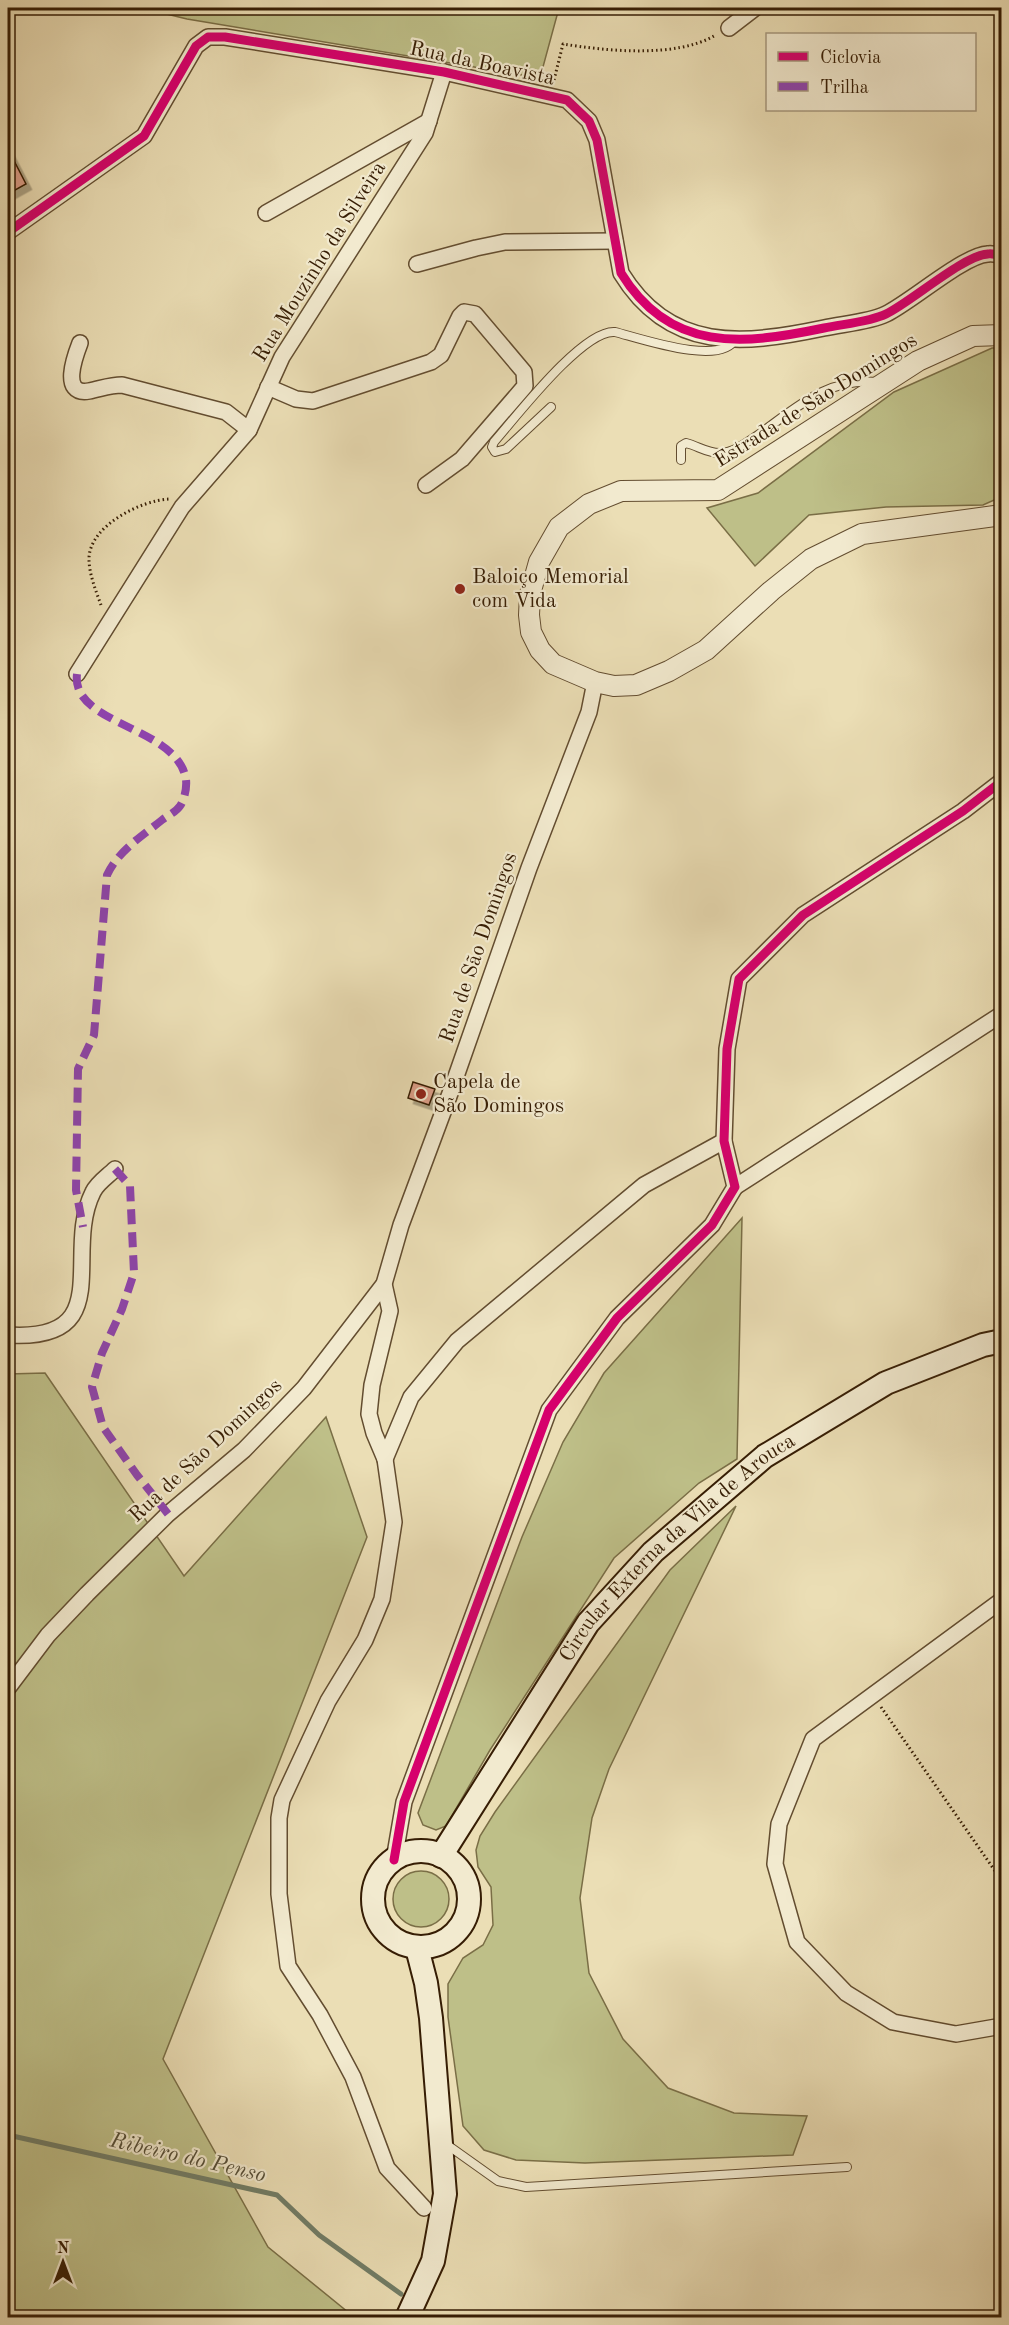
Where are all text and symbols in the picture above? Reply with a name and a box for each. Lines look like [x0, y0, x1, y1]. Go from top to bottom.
legend [766, 33, 976, 111]
street label: Rua da Boavista [407, 38, 557, 90]
text: Ciclovia [820, 49, 881, 67]
text: Trilha [820, 79, 869, 97]
street label: Rua Mouzinho da Silveira [250, 158, 390, 366]
street label: Estrada de São Domingos [711, 330, 921, 472]
place label: Baloiço Memorial com Vida [472, 567, 629, 612]
marker: Baloiço Memorial com Vida [453, 582, 467, 596]
street label: Rua de São Domingos [437, 850, 521, 1046]
place label: Capela de São Domingos [433, 1072, 564, 1117]
marker: Capela de São Domingos [414, 1087, 428, 1101]
street label: Rua de São Domingos [126, 1375, 286, 1527]
street label: Circular Externa da Vila de Arouca [556, 1430, 799, 1666]
water label: Ribeiro do Penso [107, 2129, 268, 2187]
north arrow [33, 2232, 93, 2292]
text: N [57, 2241, 70, 2257]

